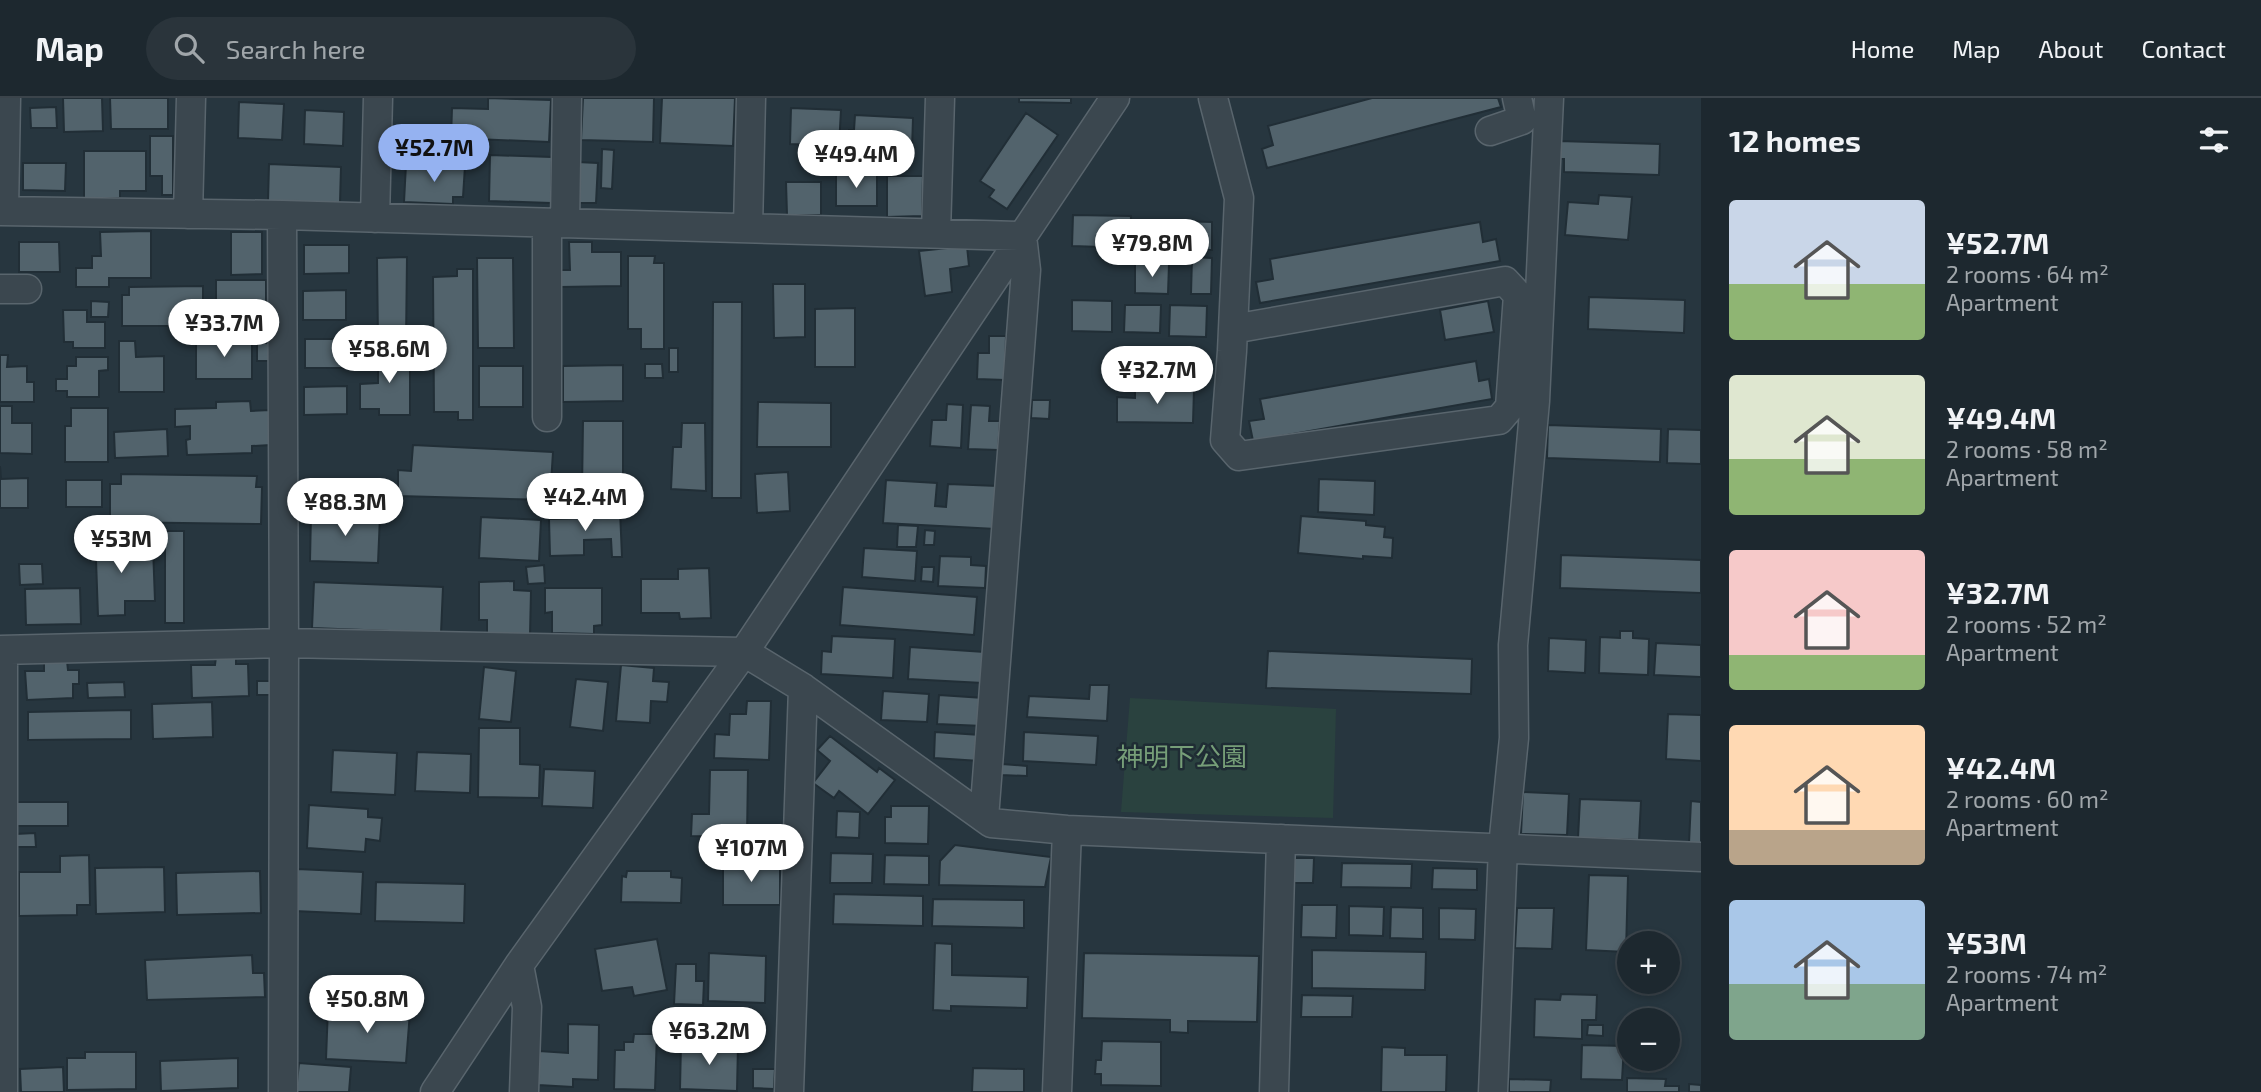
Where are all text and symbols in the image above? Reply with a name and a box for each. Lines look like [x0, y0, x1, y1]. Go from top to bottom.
search box [146, 17, 636, 80]
text: Map [35, 28, 104, 68]
icon: search [170, 29, 208, 67]
text: Search here [226, 33, 365, 64]
text: Home [1851, 34, 1914, 63]
text: Map [1952, 34, 2000, 63]
text: About [2038, 34, 2104, 63]
text: Contact [2142, 34, 2226, 63]
icon: filters [2195, 121, 2233, 159]
text: 12 homes [1729, 122, 1861, 158]
pin: ¥52.7M [377, 125, 491, 184]
pin: ¥49.4M [799, 130, 913, 190]
text: ¥52.7M [394, 133, 474, 161]
text: ¥49.4M [814, 139, 898, 167]
pin: ¥79.8M [1095, 220, 1209, 279]
text: ¥52.7M [1946, 224, 2050, 260]
text: ¥79.8M [1111, 228, 1193, 256]
icon: home [1785, 228, 1869, 312]
text: 2 rooms · 64 m² [1946, 260, 2109, 288]
text: Apartment [1946, 288, 2059, 316]
pin: ¥33.7M [167, 300, 281, 359]
text: ¥33.7M [184, 308, 264, 336]
pin: ¥58.6M [332, 326, 446, 385]
text: ¥58.6M [348, 334, 430, 362]
pin: ¥32.7M [1100, 346, 1214, 406]
text: ¥32.7M [1117, 355, 1197, 383]
text: ¥49.4M [1946, 399, 2056, 435]
icon: home [1785, 403, 1869, 487]
text: 2 rooms · 58 m² [1946, 435, 2108, 463]
text: Apartment [1946, 463, 2059, 491]
pin: ¥42.4M [528, 474, 642, 533]
pin: ¥88.3M [288, 478, 402, 538]
text: ¥42.4M [543, 482, 627, 510]
text: ¥88.3M [303, 487, 387, 515]
pin: ¥53M [80, 516, 162, 575]
text: ¥53M [90, 524, 152, 552]
text: ¥32.7M [1946, 574, 2050, 610]
icon: home [1785, 578, 1869, 662]
text: 2 rooms · 52 m² [1946, 610, 2107, 638]
text: Apartment [1946, 638, 2059, 666]
park label: 神明下公園 [1117, 740, 1247, 771]
text: ¥42.4M [1946, 749, 2056, 785]
icon: home [1785, 753, 1869, 837]
text: 2 rooms · 60 m² [1946, 785, 2108, 813]
text: Apartment [1946, 813, 2059, 841]
pin: ¥107M [702, 824, 800, 884]
text: ¥107M [715, 833, 787, 861]
text: ¥53M [1946, 924, 2027, 960]
icon: home [1785, 928, 1869, 1012]
map controls [1617, 931, 1680, 1071]
button: + [1617, 931, 1680, 994]
text: 2 rooms · 74 m² [1946, 960, 2107, 988]
pin: ¥50.8M [310, 976, 424, 1035]
text: ¥50.8M [325, 984, 409, 1012]
text: Apartment [1946, 988, 2059, 1016]
pin: ¥63.2M [652, 1007, 766, 1067]
button: − [1617, 1008, 1680, 1071]
text: ¥63.2M [668, 1016, 750, 1044]

